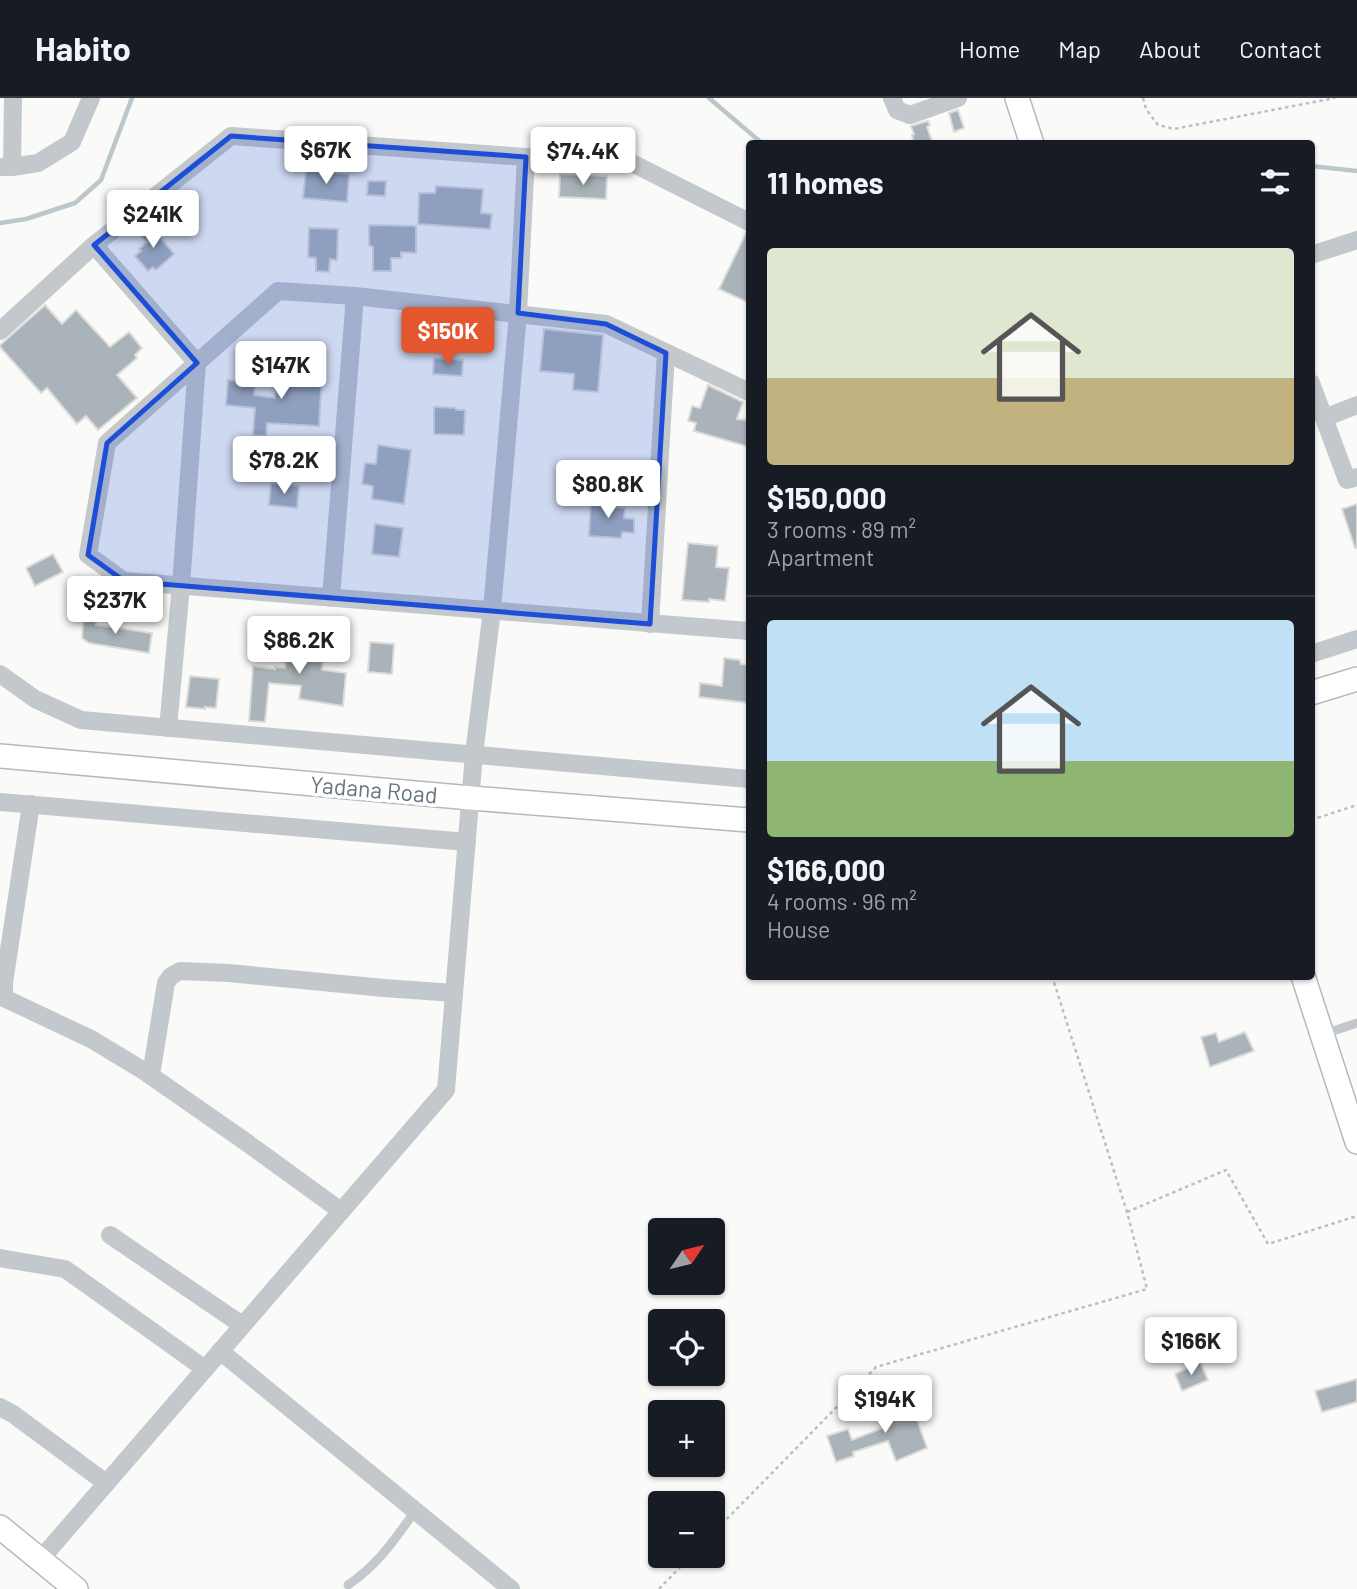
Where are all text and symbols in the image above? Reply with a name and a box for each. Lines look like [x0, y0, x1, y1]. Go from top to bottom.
text: Habito [35, 28, 131, 68]
text: Home [959, 34, 1020, 63]
text: Map [1058, 34, 1101, 63]
text: About [1139, 34, 1201, 63]
text: Contact [1239, 34, 1322, 63]
pin: $67K [285, 126, 367, 186]
pin: $74.4K [526, 127, 640, 187]
text: $67K [300, 135, 352, 163]
text: $74.4K [546, 136, 620, 164]
icon: filters [1256, 163, 1294, 201]
text: 11 homes [767, 164, 884, 200]
pin: $241K [104, 190, 202, 250]
text: $241K [123, 199, 183, 227]
icon: home [968, 294, 1094, 420]
pin: $150K [399, 308, 497, 367]
text: $150K [417, 316, 479, 344]
pin: $147K [232, 342, 330, 401]
text: $147K [251, 350, 311, 378]
pin: $78.2K [227, 436, 341, 496]
text: $78.2K [249, 445, 319, 473]
pin: $80.8K [551, 460, 665, 520]
text: $80.8K [572, 469, 644, 497]
text: $150,000 [767, 479, 887, 515]
text: 3 rooms · 89 m² [767, 515, 916, 543]
text: Apartment [767, 543, 874, 571]
pin: $237K [66, 576, 164, 636]
text: $237K [83, 585, 147, 613]
pin: $86.2K [242, 616, 356, 676]
text: $86.2K [263, 625, 335, 653]
icon: home [968, 666, 1094, 792]
street label: Yadana Road [309, 769, 439, 809]
text: $166,000 [767, 851, 885, 887]
text: 4 rooms · 96 m² [767, 887, 917, 915]
text: House [767, 915, 830, 943]
north arrow [648, 1218, 724, 1295]
map controls [648, 1218, 725, 1568]
button: locate [648, 1309, 725, 1386]
pin: $166K [1142, 1318, 1240, 1377]
text: $166K [1161, 1326, 1221, 1354]
pin: $194K [836, 1376, 934, 1435]
text: $194K [854, 1384, 916, 1412]
button: + [648, 1400, 725, 1477]
button: − [648, 1491, 725, 1568]

